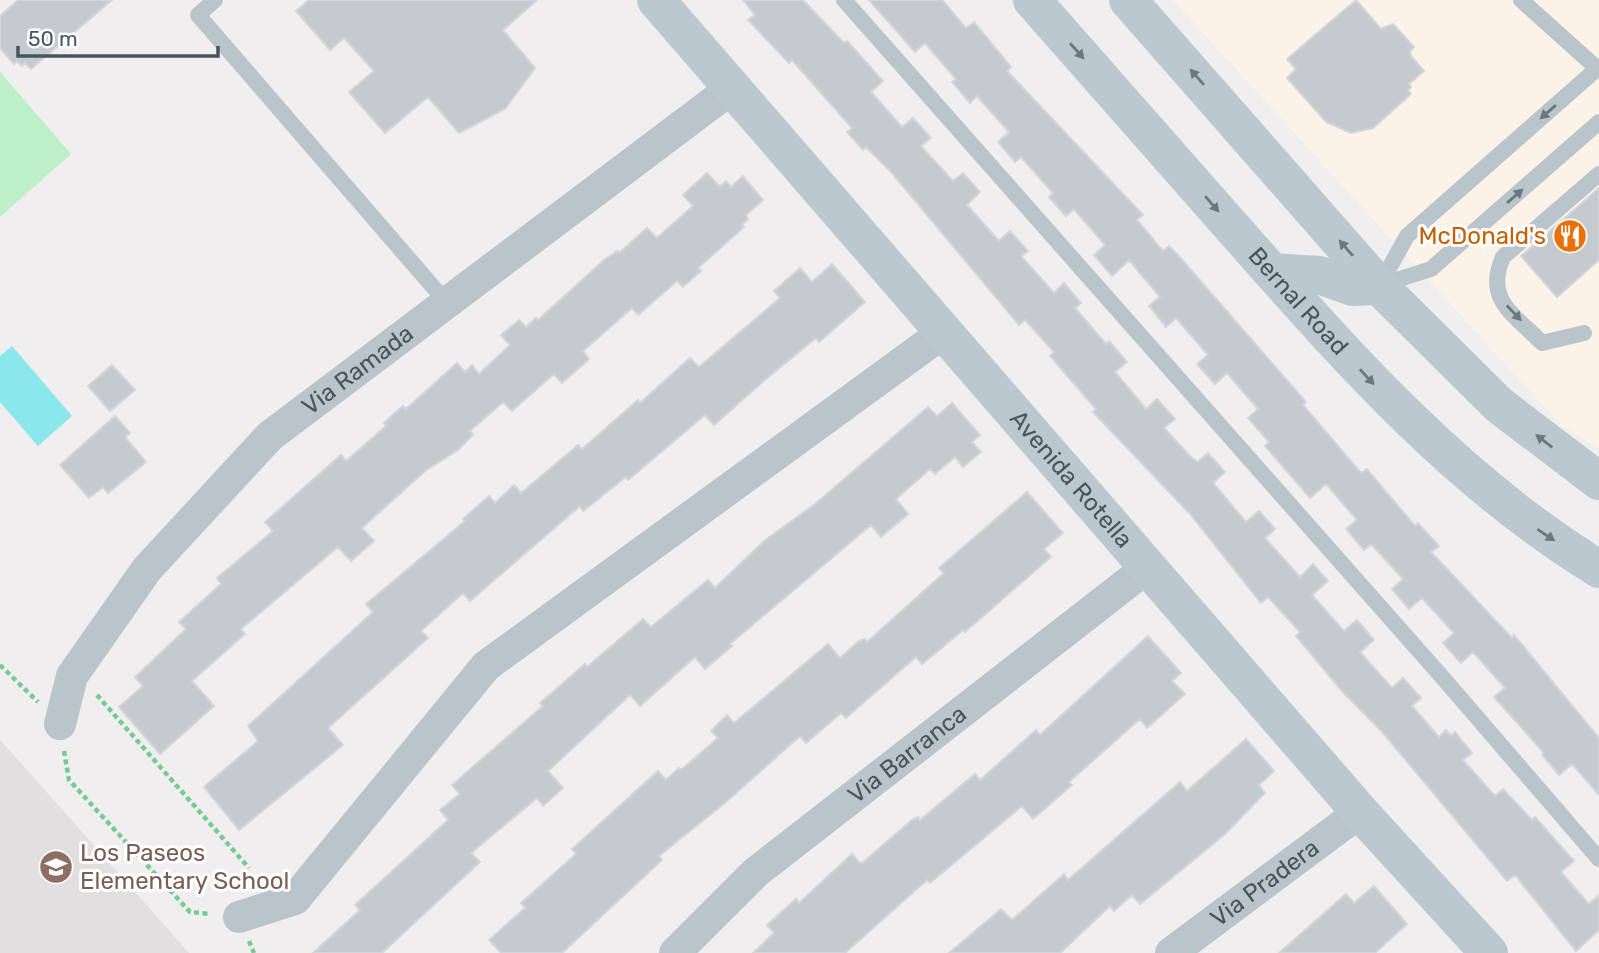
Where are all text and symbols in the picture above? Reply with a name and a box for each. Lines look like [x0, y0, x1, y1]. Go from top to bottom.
scale bar [18, 14, 217, 58]
text: 50 m [28, 26, 78, 51]
one-way arrow [1069, 42, 1085, 60]
one-way arrow [1189, 68, 1205, 86]
one-way arrow [1539, 104, 1557, 120]
one-way arrow [1506, 188, 1524, 204]
one-way arrow [1204, 195, 1219, 212]
restaurant icon: McDonald's [1551, 217, 1589, 255]
place label: McDonald's [1419, 222, 1546, 250]
one-way arrow [1339, 240, 1354, 257]
street label: Bernal Road [1243, 242, 1354, 361]
one-way arrow [1505, 304, 1521, 321]
street label: Via Ramada [297, 319, 419, 421]
one-way arrow [1358, 368, 1374, 385]
street label: Avenida Rotella [1004, 405, 1138, 553]
one-way arrow [1535, 434, 1553, 449]
one-way arrow [1537, 528, 1555, 542]
street label: Via Barranca [842, 700, 972, 809]
street label: Via Pradera [1205, 834, 1325, 933]
place label: Los Paseos Elementary School [80, 839, 289, 895]
school or university icon: Los Paseos Elementary School [37, 848, 75, 886]

